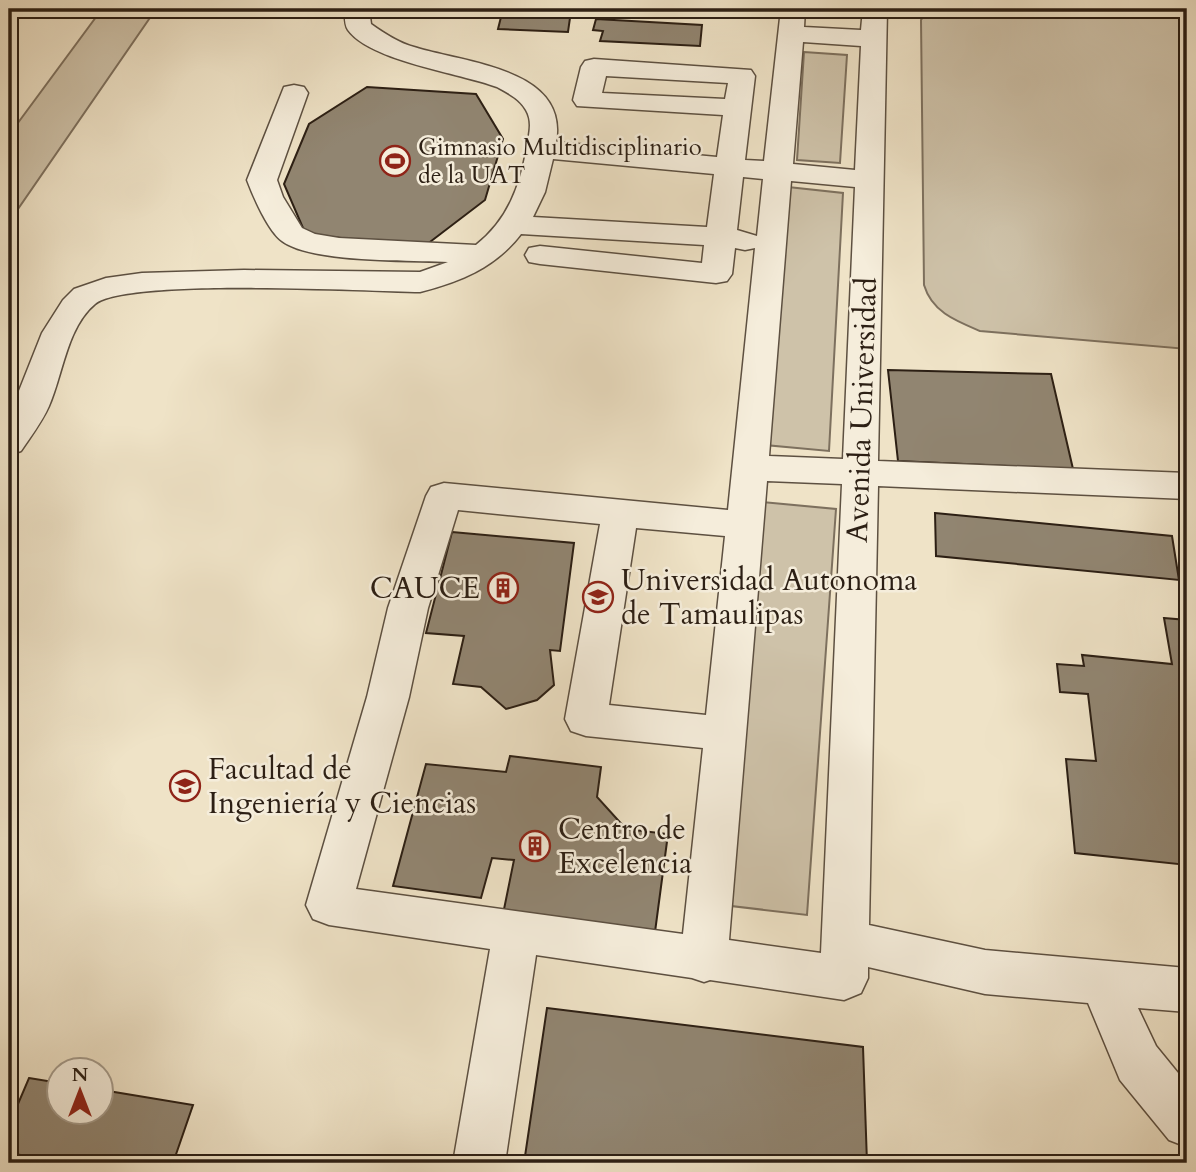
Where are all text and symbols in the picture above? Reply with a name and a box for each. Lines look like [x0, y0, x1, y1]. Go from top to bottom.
place label: Gimnasio Multidisciplinario de la UAT [418, 131, 702, 192]
sports icon: Gimnasio Multidisciplinario de la UAT [378, 144, 412, 178]
street label: Avenida Universidad [837, 276, 887, 543]
place label: Universidad Autonoma de Tamaulipas [621, 560, 917, 635]
place label: CAUCE [370, 568, 480, 609]
building icon: CAUCE [486, 571, 520, 605]
school or university icon: Universidad Autonoma de Tamaulipas [581, 580, 615, 614]
place label: Facultad de Ingeniería y Ciencias [208, 749, 476, 824]
school or university icon: Facultad de Ingeniería y Ciencias [168, 769, 202, 803]
place label: Centro de Excelencia [558, 809, 692, 884]
building icon: Centro de Excelencia [518, 829, 552, 863]
north arrow [46, 1056, 116, 1126]
text: N [72, 1062, 89, 1088]

